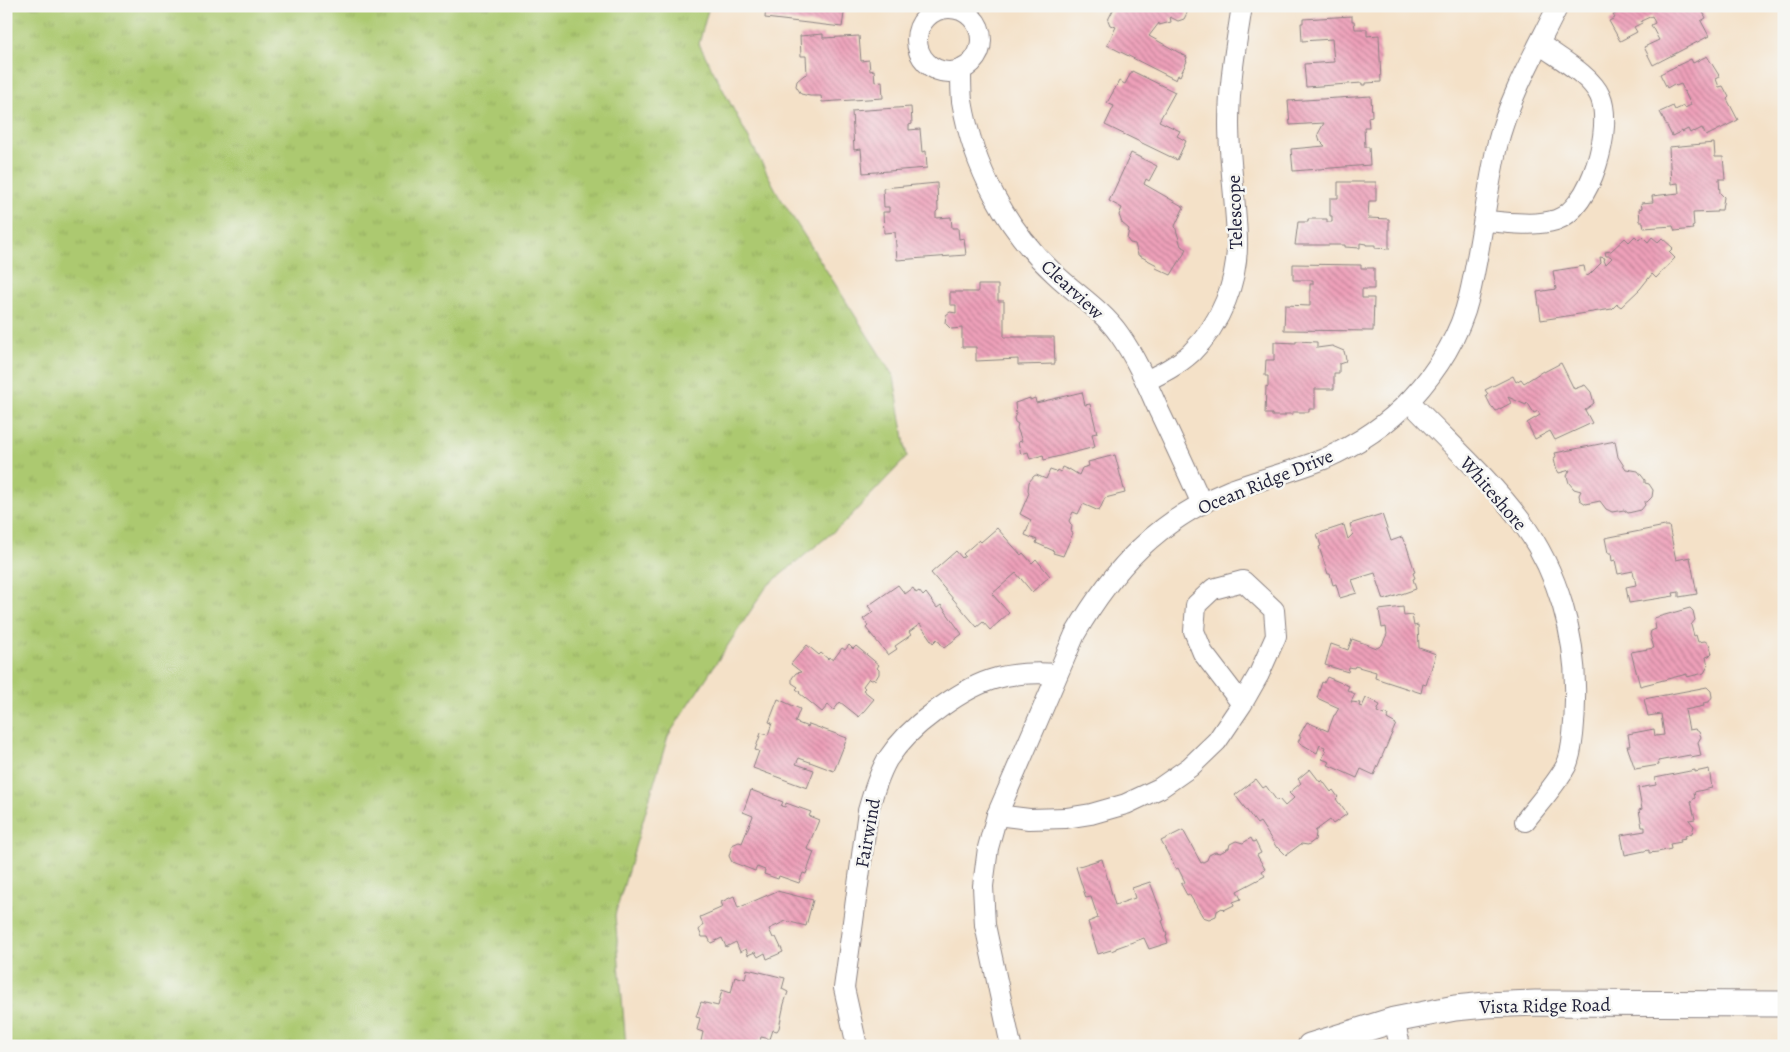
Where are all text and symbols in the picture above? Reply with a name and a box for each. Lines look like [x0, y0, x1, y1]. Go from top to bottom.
street label: Telescope [1221, 174, 1249, 250]
street label: Clearview [1035, 254, 1110, 326]
street label: Ocean Ridge Drive [1194, 443, 1337, 521]
street label: Whiteshore [1453, 450, 1533, 536]
street label: Fairwind [849, 796, 887, 870]
street label: Vista Ridge Road [1478, 992, 1612, 1020]

